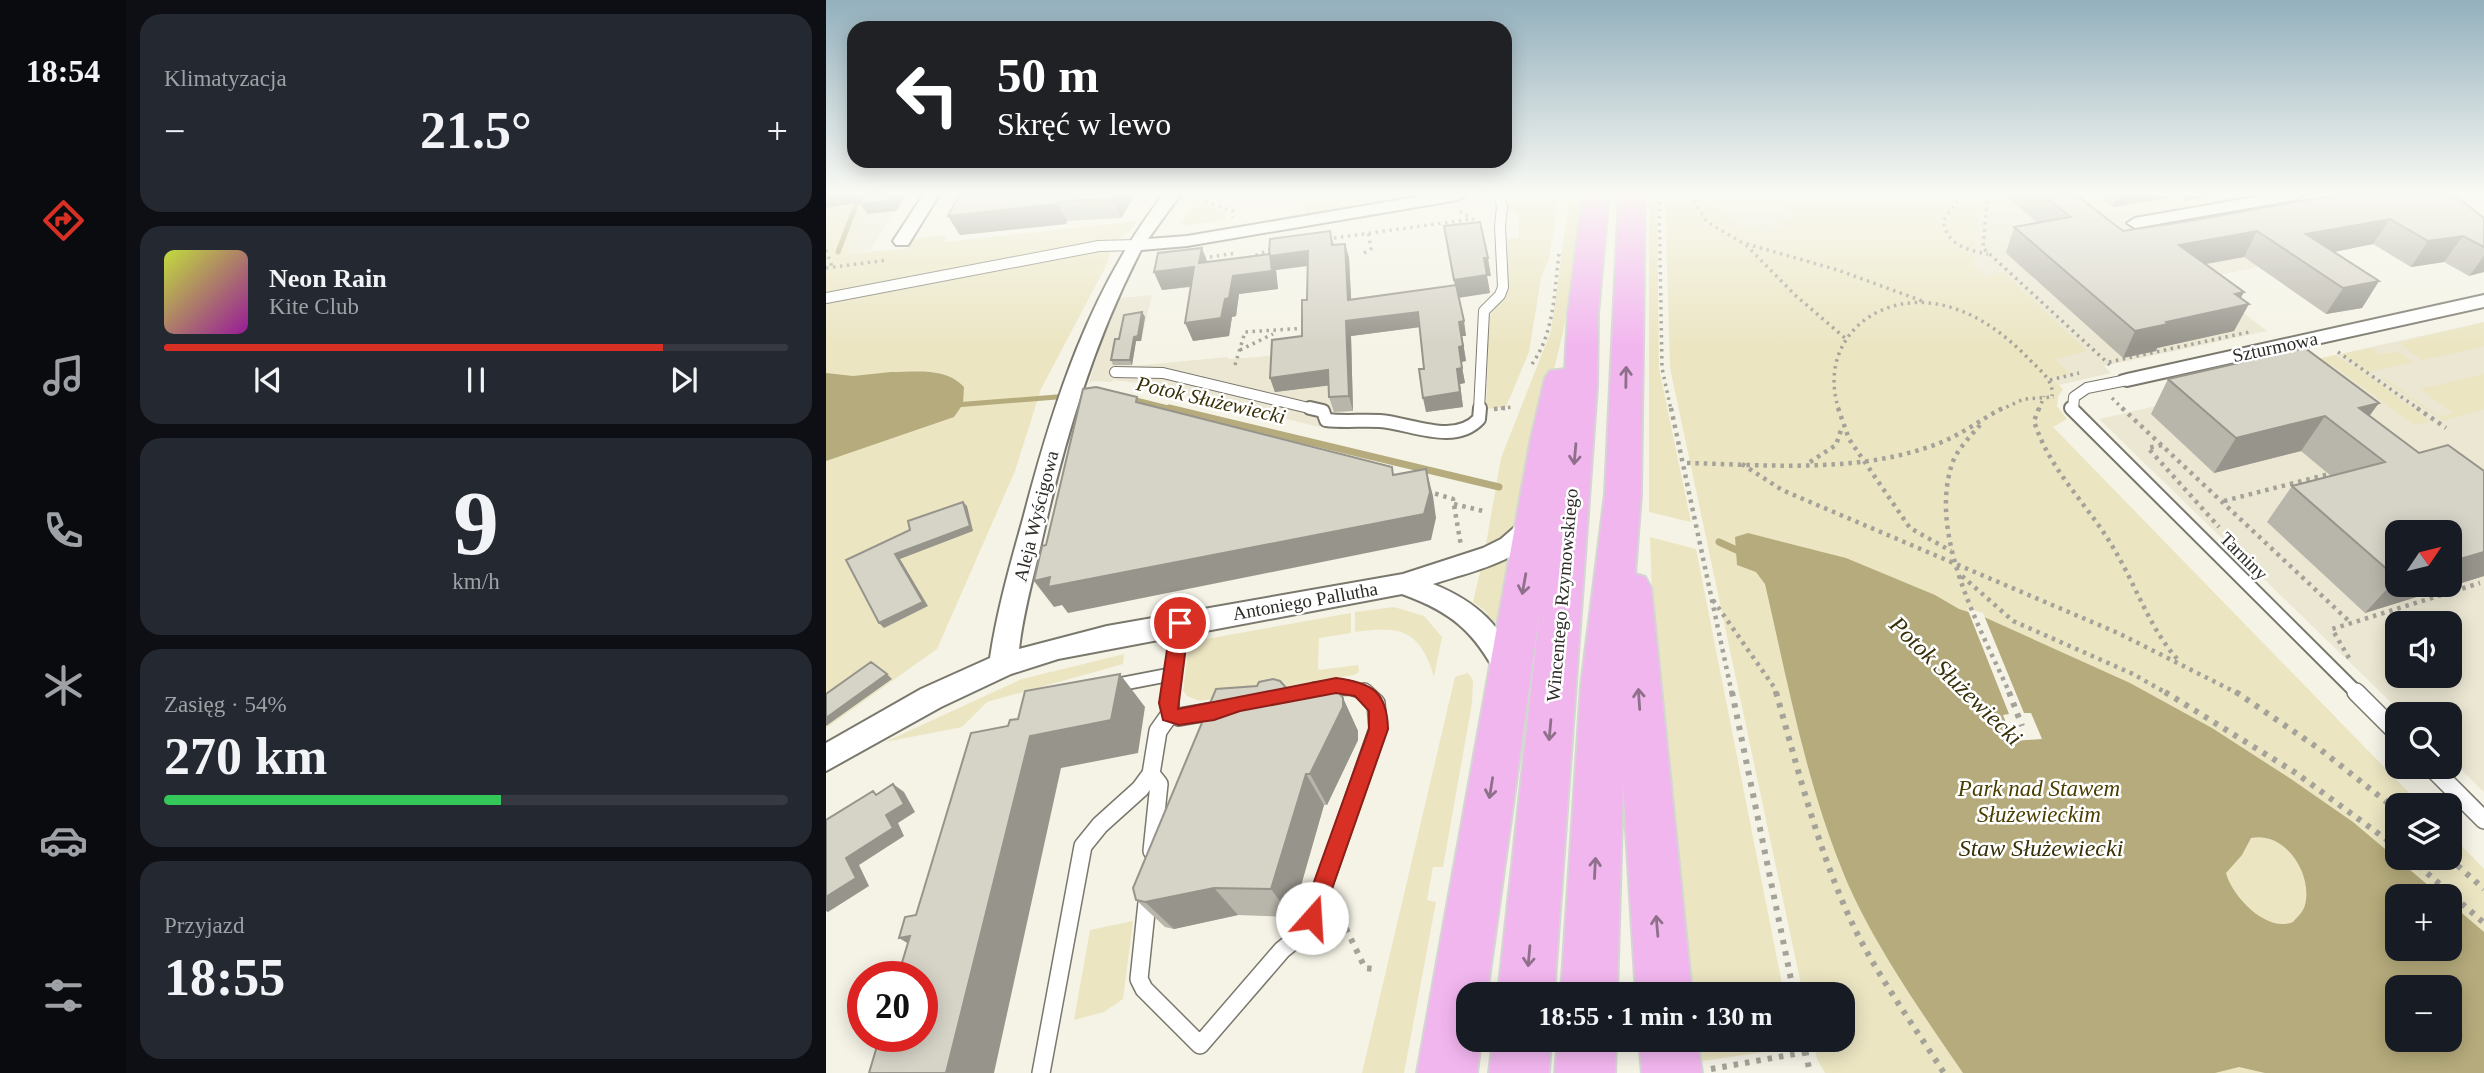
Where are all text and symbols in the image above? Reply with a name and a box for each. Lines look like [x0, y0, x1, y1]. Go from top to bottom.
text: 50 m [997, 48, 1099, 103]
icon: left [882, 49, 973, 140]
text: 18:54 [26, 53, 100, 89]
text: Klimatyzacja [164, 66, 287, 91]
text: 21.5° [420, 102, 532, 159]
text: Skręć w lewo [997, 106, 1171, 142]
text: − [164, 110, 185, 152]
text: + [767, 110, 788, 152]
icon: directions [39, 196, 88, 245]
text: Neon Rain [269, 264, 387, 293]
text: Kite Club [269, 294, 359, 319]
street label: Szturmowa [2230, 328, 2320, 366]
icon: music [39, 351, 88, 400]
icon: previous [249, 361, 287, 399]
icon: pause [457, 361, 495, 399]
icon: next [665, 361, 703, 399]
one-way arrow [1619, 366, 1632, 389]
water label: Potok Służewiecki [1133, 371, 1288, 429]
one-way arrow [1568, 442, 1581, 465]
street label: Aleja Wyścigowa [1010, 448, 1063, 584]
text: 9 [453, 473, 499, 574]
street label: Wincentego Rzymowskiego [1542, 487, 1582, 703]
icon: phone [39, 506, 88, 555]
north arrow [2385, 520, 2462, 597]
map controls [2385, 520, 2462, 1052]
street label: Tarniny [2216, 528, 2273, 585]
text: km/h [452, 569, 500, 594]
one-way arrow [1517, 572, 1530, 595]
street label: Antoniego Pallutha [1231, 578, 1380, 624]
pin [1150, 593, 1210, 653]
icon: arrive [1161, 604, 1199, 642]
water label: Potok Służewiecki [1884, 611, 2028, 751]
button: sound [2385, 611, 2462, 688]
icon: climate [39, 661, 88, 710]
one-way arrow [1633, 688, 1646, 711]
text: Zasięg · 54% [164, 692, 287, 717]
button: search [2385, 702, 2462, 779]
one-way arrow [1543, 718, 1556, 740]
text: 270 km [164, 728, 327, 785]
one-way arrow [1484, 776, 1497, 799]
park label: Park nad Stawem Służewieckim [1957, 776, 2120, 827]
button: layers [2385, 793, 2462, 870]
icon: car [39, 816, 88, 865]
water label: Staw Służewiecki [1959, 835, 2123, 861]
one-way arrow [1588, 857, 1601, 880]
position arrow [1275, 881, 1349, 955]
button: + [2385, 884, 2462, 961]
text: Przyjazd [164, 913, 244, 938]
one-way arrow [1651, 915, 1664, 938]
one-way arrow [1523, 944, 1536, 967]
text: 18:55 [164, 949, 285, 1006]
speed limit sign: 20 [847, 961, 938, 1052]
icon: filters [39, 971, 88, 1020]
button: − [2385, 975, 2462, 1052]
text: 18:55 · 1 min · 130 m [1539, 1002, 1773, 1031]

